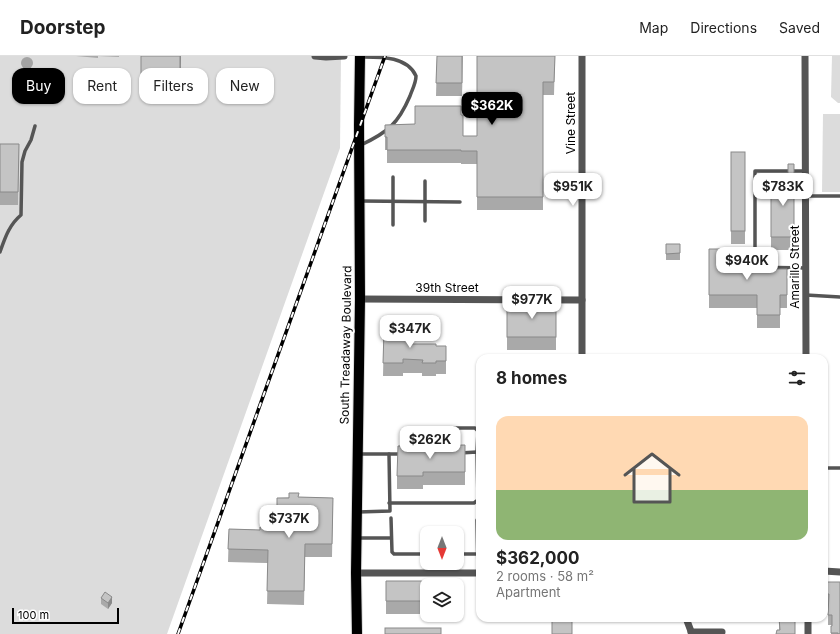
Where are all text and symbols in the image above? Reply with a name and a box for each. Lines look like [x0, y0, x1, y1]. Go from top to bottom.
text: Doorstep [20, 16, 105, 39]
text: Map [639, 19, 668, 36]
text: Directions [690, 19, 757, 36]
text: Saved [779, 19, 820, 36]
chip: Buy [12, 68, 65, 104]
chip: Rent [73, 68, 131, 104]
chip: Filters [139, 68, 208, 104]
chip: New [216, 68, 274, 104]
pin: $362K [464, 92, 520, 126]
street label: Vine Street [563, 92, 578, 154]
text: $362K [471, 97, 513, 113]
pin: $951K [545, 173, 601, 207]
pin: $783K [755, 173, 811, 207]
text: $951K [553, 178, 593, 194]
text: $783K [762, 178, 804, 194]
street label: Amarillo Street [787, 225, 802, 309]
pin: $940K [719, 247, 775, 281]
text: $940K [725, 252, 769, 268]
street label: South Treadaway Boulevard [337, 265, 354, 425]
street label: 39th Street [415, 280, 479, 295]
pin: $977K [504, 286, 560, 320]
text: $977K [511, 291, 553, 307]
pin: $347K [382, 315, 438, 349]
text: $347K [389, 320, 431, 336]
icon: filters [786, 367, 808, 389]
text: 8 homes [496, 368, 567, 388]
pin: $262K [402, 426, 458, 460]
text: $262K [409, 431, 451, 447]
icon: home [616, 442, 688, 514]
pin: $737K [261, 505, 317, 539]
text: $737K [268, 510, 310, 526]
north arrow [420, 526, 464, 570]
map controls [420, 526, 464, 622]
text: $362,000 [496, 548, 579, 568]
text: 2 rooms · 58 m² [496, 568, 594, 584]
button: layers [420, 578, 464, 622]
text: Apartment [496, 584, 561, 600]
scale bar [12, 606, 119, 625]
text: 100 m [18, 608, 49, 622]

